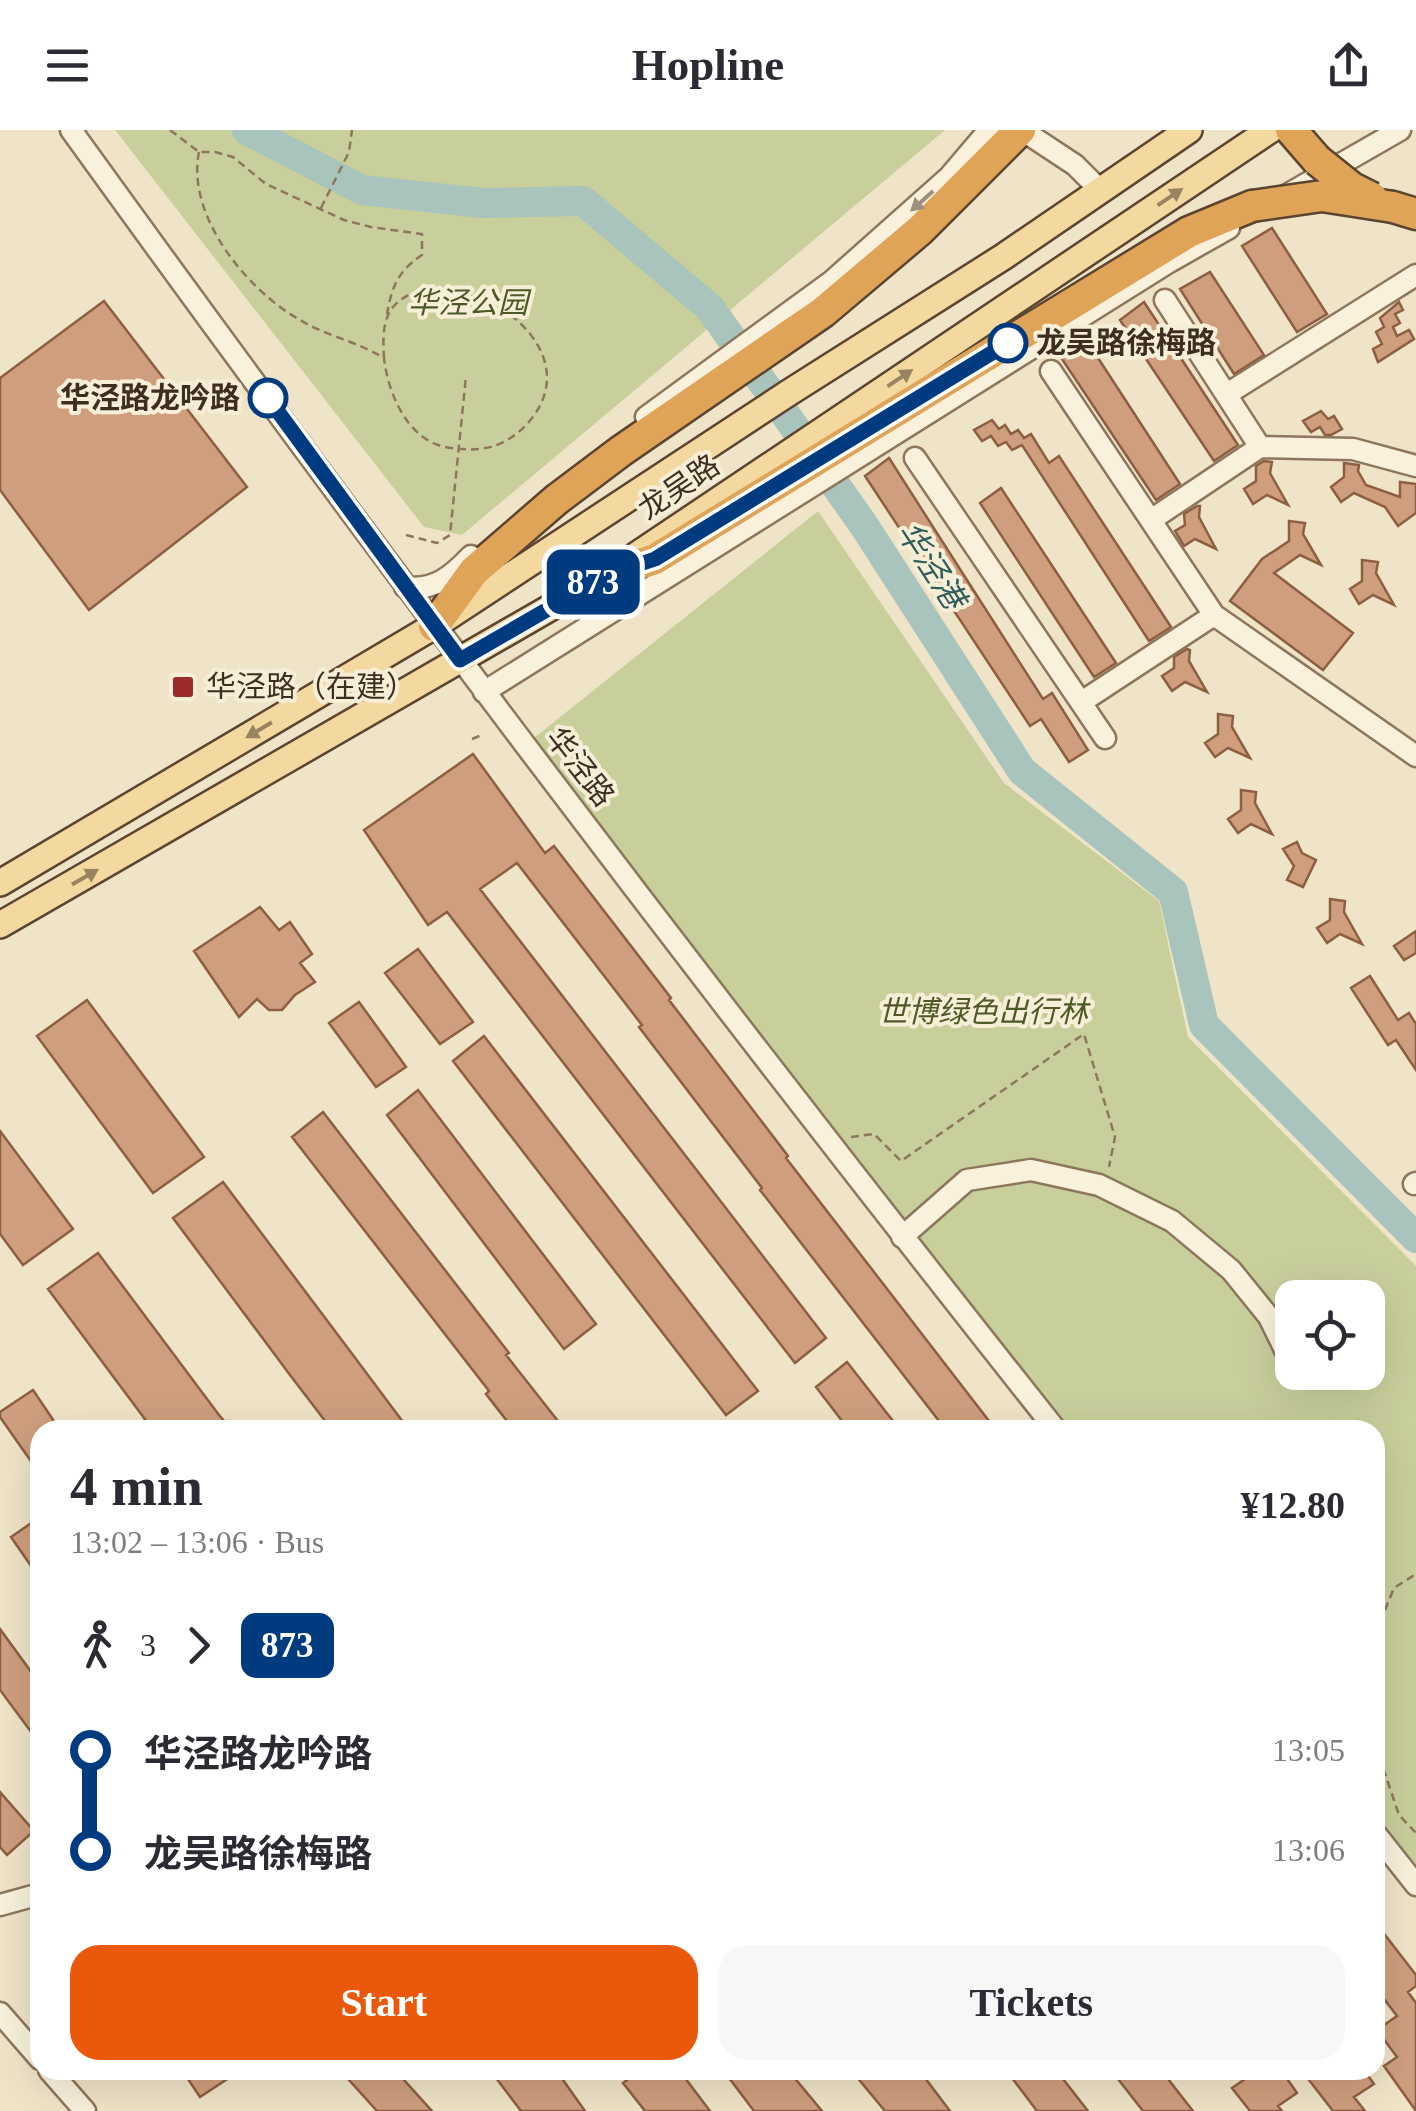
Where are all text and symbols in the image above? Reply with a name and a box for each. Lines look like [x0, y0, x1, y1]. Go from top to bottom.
icon: menu [40, 38, 95, 93]
icon: share [1321, 38, 1376, 93]
text: Hopline [632, 40, 784, 90]
one-way arrow [1156, 188, 1183, 207]
one-way arrow [910, 189, 935, 211]
park label: 华泾公园 [408, 286, 532, 319]
marker: 龙吴路徐梅路 [989, 324, 1027, 362]
place label: 龙吴路徐梅路 [1036, 326, 1216, 359]
one-way arrow [887, 370, 914, 388]
marker: 华泾路龙吟路 [249, 379, 287, 417]
place label: 华泾路龙吟路 [60, 381, 240, 414]
street label: 龙吴路 [632, 448, 725, 525]
water label: 华泾港 [890, 515, 974, 618]
line badge: 873 [536, 550, 650, 614]
text: 873 [567, 563, 619, 602]
place label: 华泾路（在建） [206, 670, 416, 703]
marker: 华泾路（在建） [170, 674, 196, 700]
one-way arrow [245, 720, 273, 738]
street label: 华泾路 [540, 721, 621, 812]
one-way arrow [71, 868, 99, 886]
park label: 世博绿色出行林 [878, 995, 1091, 1028]
map controls [1275, 1280, 1385, 1390]
button: locate [1275, 1280, 1385, 1390]
text: 4 min [70, 1456, 203, 1517]
text: ¥12.80 [1241, 1484, 1345, 1526]
text: 13:02 – 13:06 · Bus [70, 1524, 324, 1560]
icon: walk [70, 1618, 125, 1673]
icon: forward [171, 1618, 226, 1673]
text: 873 [261, 1626, 314, 1665]
text: 3 [140, 1627, 156, 1663]
text: 13:05 [1272, 1732, 1345, 1768]
text: 华泾路龙吟路 [144, 1733, 372, 1775]
text: 13:06 [1272, 1832, 1345, 1868]
text: 龙吴路徐梅路 [144, 1833, 372, 1875]
button: Start [70, 1945, 698, 2060]
button: Tickets [718, 1945, 1345, 2060]

